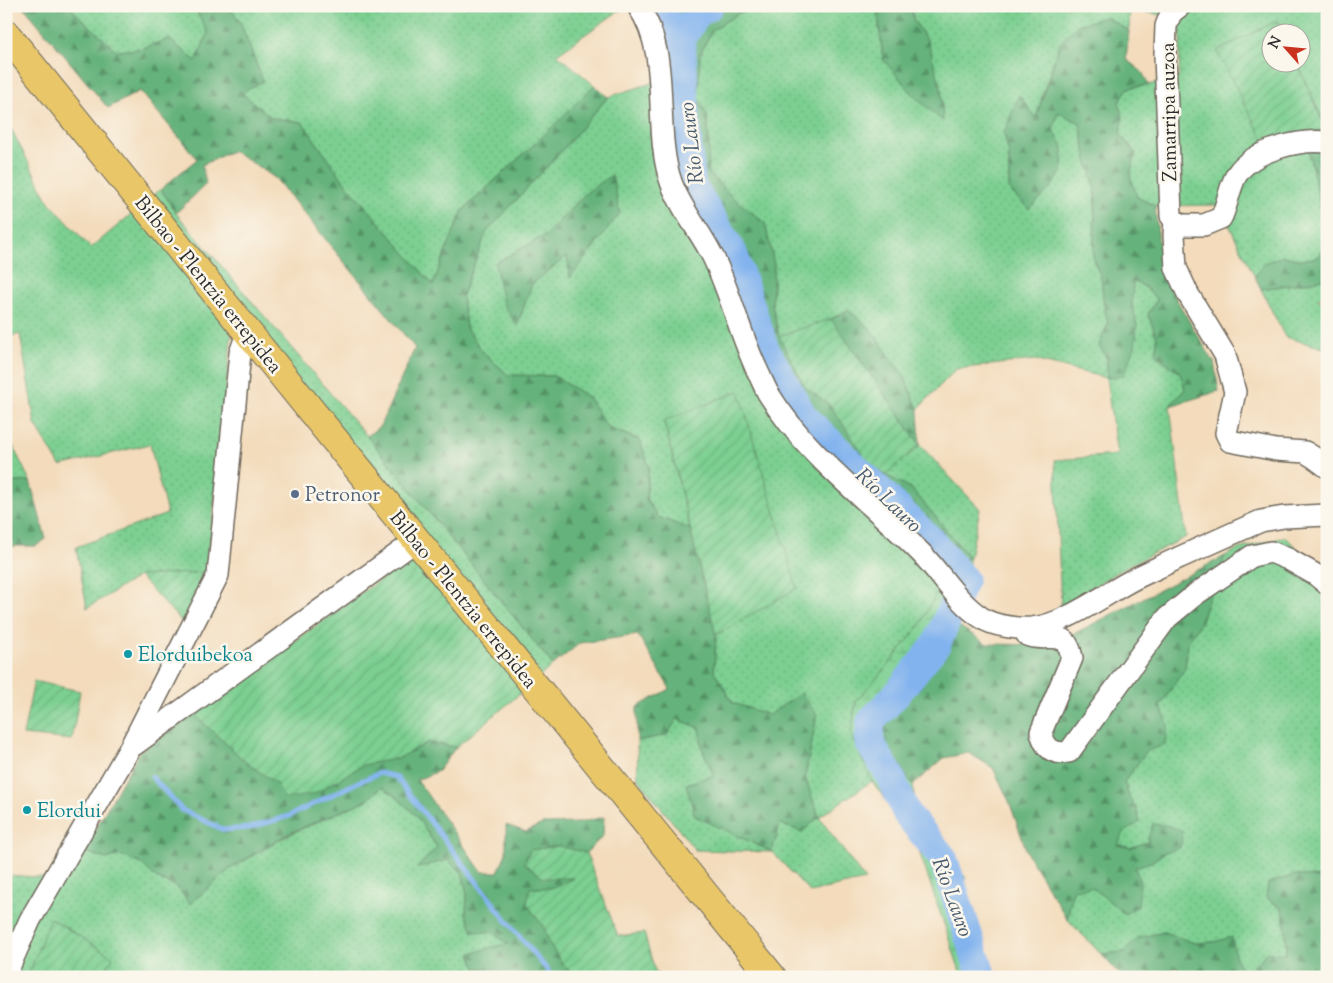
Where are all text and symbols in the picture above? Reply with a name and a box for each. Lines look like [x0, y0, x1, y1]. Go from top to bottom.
north arrow [1260, 22, 1310, 72]
text: N [1265, 33, 1288, 53]
street label: Zamarripa auzoa [1155, 42, 1186, 182]
water label: Río Lauro [673, 100, 713, 185]
street label: Bilbao - Plentzia errepidea [126, 191, 288, 381]
water label: Río Lauro [848, 462, 928, 541]
place label: Petronor [305, 482, 380, 511]
marker: Petronor [289, 488, 301, 500]
street label: Bilbao - Plentzia errepidea [381, 506, 543, 696]
place label: Elorduibekoa [138, 642, 253, 671]
marker: Elorduibekoa [122, 648, 134, 660]
place label: Elordui [37, 798, 102, 827]
marker: Elordui [21, 804, 33, 816]
water label: Río Lauro [923, 854, 979, 941]

